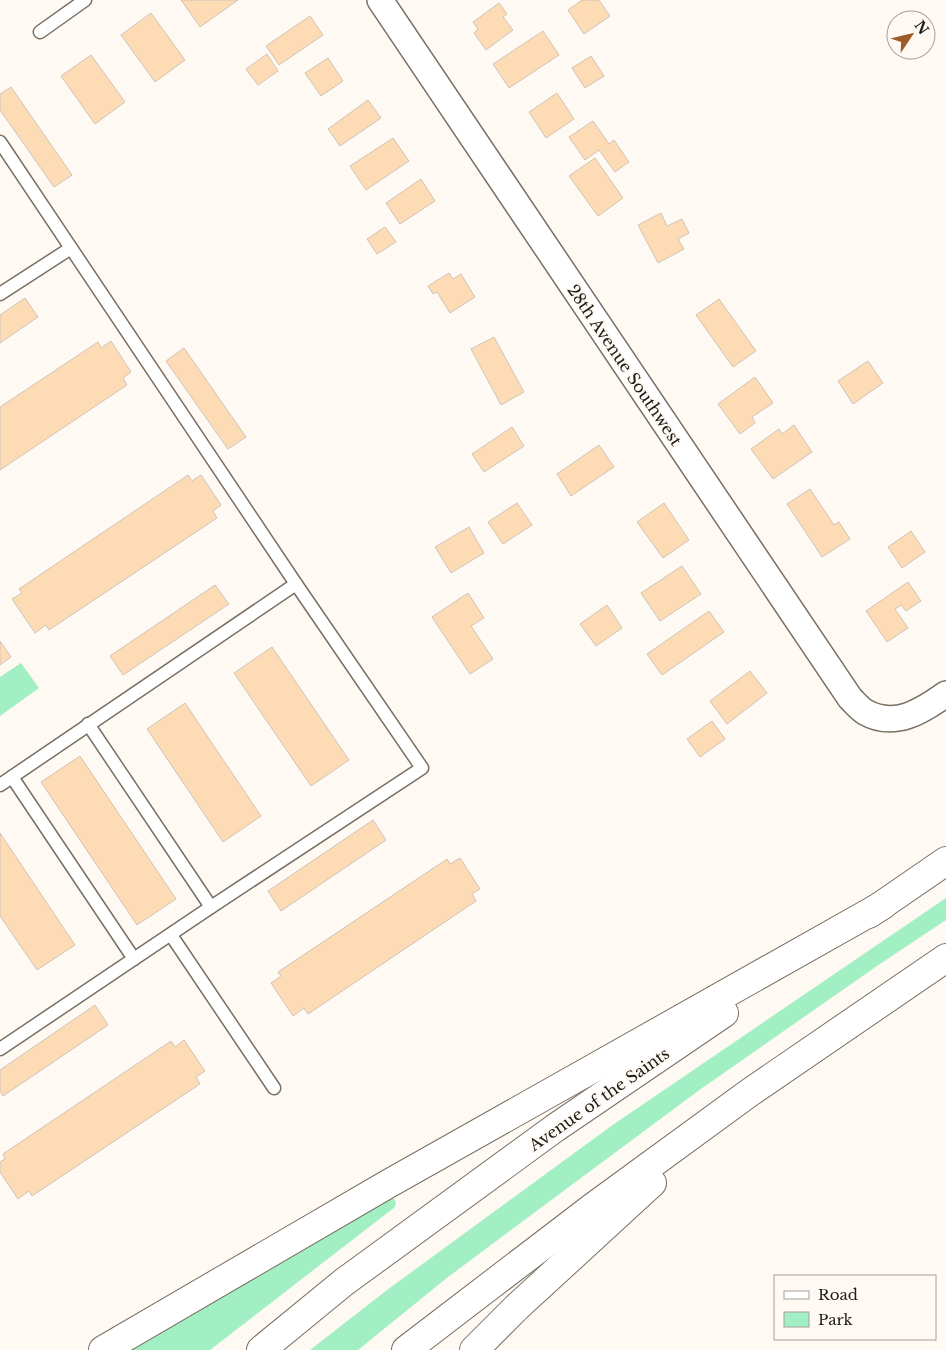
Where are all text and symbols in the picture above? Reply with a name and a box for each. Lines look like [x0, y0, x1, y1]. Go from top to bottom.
north arrow [886, 10, 936, 60]
text: N [910, 17, 933, 38]
street label: 28th Avenue Southwest [564, 281, 686, 449]
street label: Avenue of the Saints [524, 1043, 673, 1156]
legend [774, 1275, 936, 1340]
text: Road [818, 1285, 858, 1304]
text: Park [818, 1310, 854, 1329]

